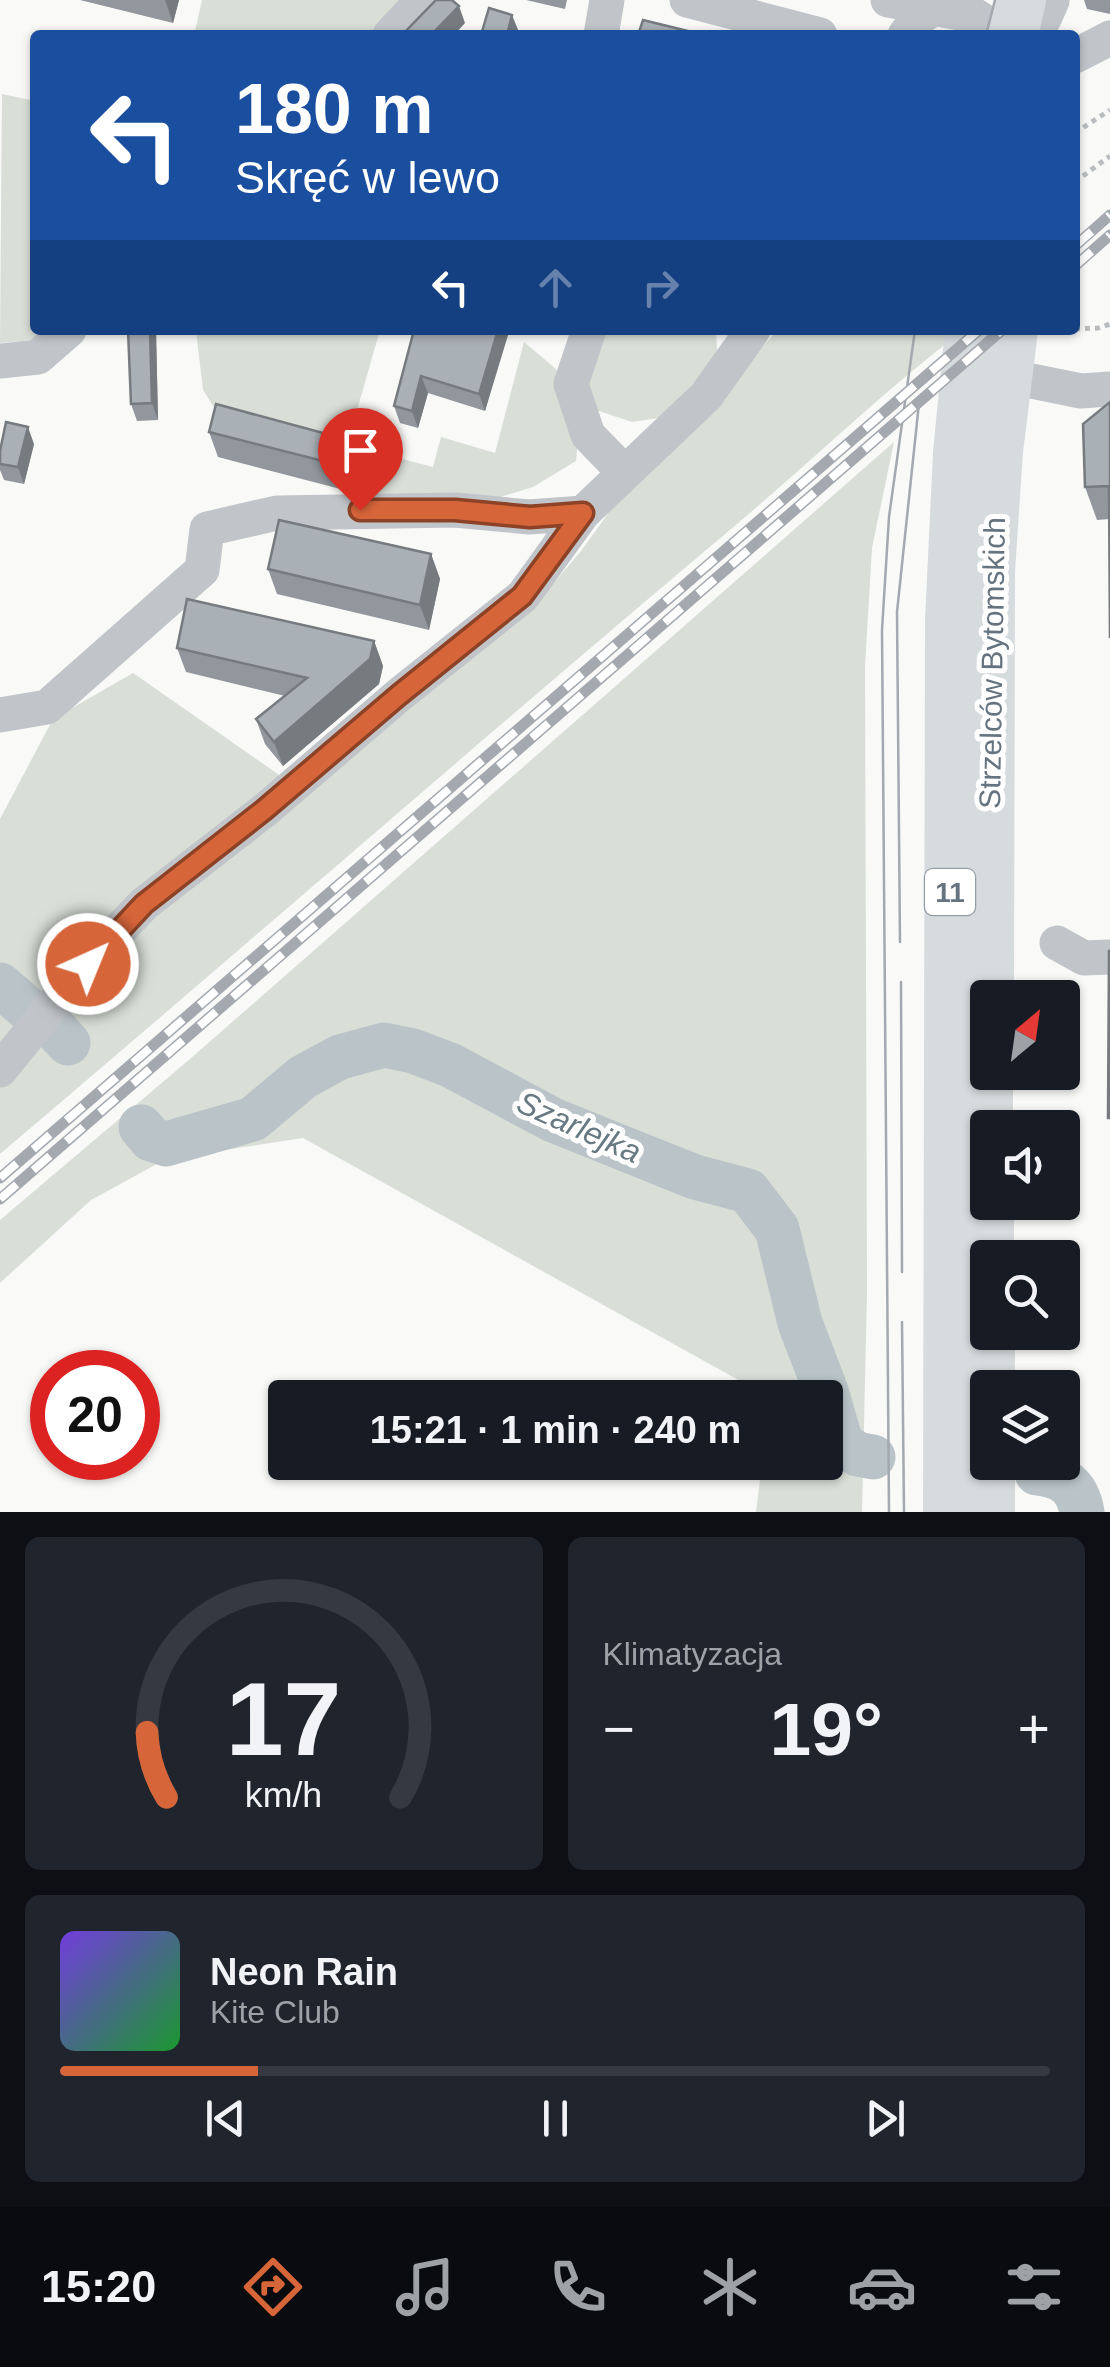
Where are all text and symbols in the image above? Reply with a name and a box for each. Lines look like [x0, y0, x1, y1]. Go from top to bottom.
icon: left [70, 70, 200, 200]
text: 180 m [235, 70, 433, 148]
text: Skręć w lewo [235, 152, 500, 203]
icon: left [423, 260, 478, 315]
icon: ahead [528, 260, 583, 315]
icon: right [633, 260, 688, 315]
pin [318, 408, 403, 511]
icon: arrive [333, 423, 388, 478]
street label: Strzelców Bytomskich [973, 517, 1011, 809]
road number: 11 [925, 869, 975, 915]
position arrow [36, 912, 140, 1016]
north arrow [970, 980, 1080, 1090]
map controls [970, 980, 1080, 1480]
water label: Szarlejka [512, 1084, 646, 1170]
button: sound [970, 1110, 1080, 1220]
button: search [970, 1240, 1080, 1350]
speed limit sign: 20 [30, 1350, 160, 1480]
button: layers [970, 1370, 1080, 1480]
text: 15:21 · 1 min · 240 m [370, 1409, 741, 1451]
text: Klimatyzacja [603, 1636, 782, 1672]
text: 17 [226, 1661, 342, 1777]
text: 19° [770, 1687, 883, 1771]
text: − [603, 1698, 635, 1760]
text: + [1018, 1698, 1050, 1760]
text: km/h [245, 1775, 322, 1815]
text: Neon Rain [210, 1951, 398, 1993]
text: Kite Club [210, 1994, 340, 2030]
icon: previous [198, 2091, 253, 2146]
icon: pause [528, 2091, 583, 2146]
icon: next [858, 2091, 913, 2146]
icon: directions [238, 2252, 308, 2322]
icon: music [390, 2252, 460, 2322]
icon: phone [543, 2252, 613, 2322]
icon: climate [695, 2252, 765, 2322]
icon: car [847, 2252, 917, 2322]
icon: filters [999, 2252, 1069, 2322]
text: 15:20 [41, 2261, 156, 2312]

